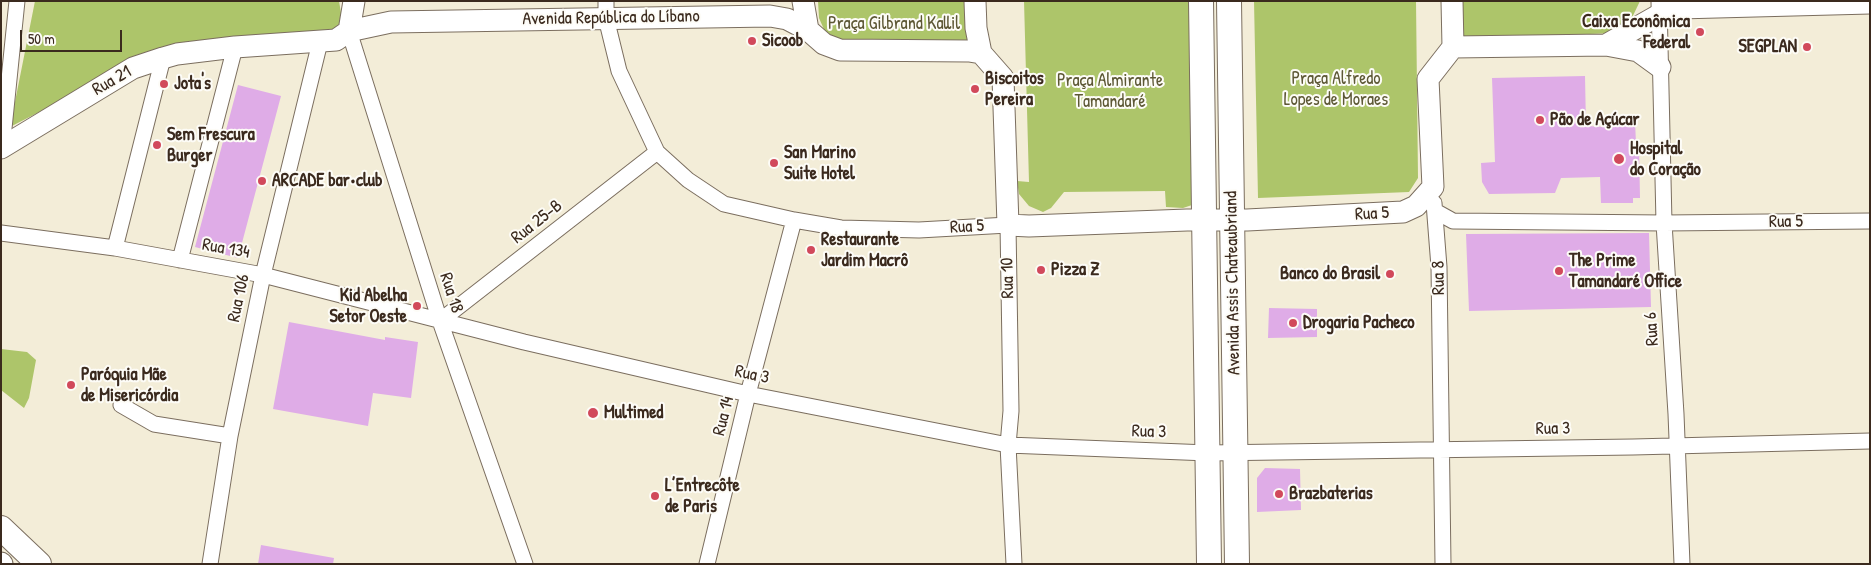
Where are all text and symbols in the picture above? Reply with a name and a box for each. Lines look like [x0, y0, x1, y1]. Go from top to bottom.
street label: Avenida República do Líbano [522, 6, 700, 30]
place label: Caixa Econômica Federal [1582, 11, 1690, 54]
park label: Praça Gilbrand Kallil [828, 13, 960, 35]
scale bar [22, 20, 125, 52]
marker: Caixa Econômica Federal [1694, 26, 1706, 38]
text: 50 m [28, 28, 55, 49]
place label: Sicoob [762, 30, 803, 52]
marker: Sicoob [746, 35, 758, 47]
place label: SEGPLAN [1738, 36, 1797, 58]
marker: SEGPLAN [1801, 41, 1813, 53]
street label: Rua 21 [89, 61, 135, 101]
place label: Biscoitos Pereira [985, 68, 1044, 110]
park label: Praça Alfredo Lopes de Moraes [1284, 68, 1388, 110]
park label: Praça Almirante Tamandaré [1057, 70, 1163, 112]
place label: Jota's [174, 73, 211, 95]
marker: Jota's [158, 78, 170, 90]
marker: Biscoitos Pereira [969, 83, 981, 95]
place label: Pão de Açúcar [1550, 109, 1639, 131]
marker: Pão de Açúcar [1534, 114, 1546, 126]
place label: Sem Frescura Burger [167, 124, 255, 166]
place label: Hospital do Coração [1630, 138, 1701, 180]
marker: Sem Frescura Burger [151, 139, 163, 151]
place label: San Marino Suite Hotel [784, 142, 856, 184]
marker: Hospital do Coração [1612, 152, 1626, 166]
marker: San Marino Suite Hotel [768, 157, 780, 169]
place label: ARCADE bar•club [272, 170, 382, 192]
marker: ARCADE bar•club [256, 175, 268, 187]
street label: Avenida Assis Chateaubriand [1221, 191, 1245, 375]
street label: Rua 25-B [507, 195, 567, 249]
street label: Rua 5 [1354, 202, 1390, 226]
street label: Rua 5 [1769, 211, 1803, 233]
street label: Rua 5 [949, 215, 985, 239]
place label: Restaurante Jardim Macrô [821, 229, 908, 272]
street label: Rua 134 [201, 234, 251, 264]
marker: Restaurante Jardim Macrô [805, 244, 817, 256]
place label: The Prime Tamandaré Office [1569, 250, 1682, 292]
street label: Rua 10 [997, 257, 1019, 299]
place label: Pizza Z [1051, 259, 1099, 281]
street label: Rua 8 [1428, 261, 1450, 295]
place label: Banco do Brasil [1280, 263, 1380, 285]
marker: Pizza Z [1035, 264, 1047, 276]
marker: The Prime Tamandaré Office [1553, 265, 1565, 277]
marker: Banco do Brasil [1384, 268, 1396, 280]
street label: Rua 18 [434, 270, 468, 316]
street label: Rua 106 [223, 272, 255, 324]
place label: Kid Abelha Setor Oeste [330, 285, 407, 328]
marker: Kid Abelha Setor Oeste [411, 300, 423, 312]
street label: Rua 6 [1640, 311, 1664, 347]
place label: Drogaria Pacheco [1303, 312, 1415, 334]
marker: Drogaria Pacheco [1287, 317, 1299, 329]
street label: Rua 3 [733, 361, 771, 389]
place label: Paróquia Mãe de Misericórdia [81, 364, 178, 406]
marker: Paróquia Mãe de Misericórdia [65, 379, 77, 391]
street label: Rua 14 [709, 394, 739, 438]
place label: Multimed [604, 402, 663, 424]
marker: Multimed [586, 406, 600, 420]
street label: Rua 3 [1535, 418, 1571, 440]
street label: Rua 3 [1131, 421, 1167, 443]
place label: L’Entrecôte de Paris [665, 475, 740, 518]
place label: Brazbaterias [1289, 483, 1373, 505]
marker: Brazbaterias [1273, 488, 1285, 500]
marker: L’Entrecôte de Paris [649, 490, 661, 502]

